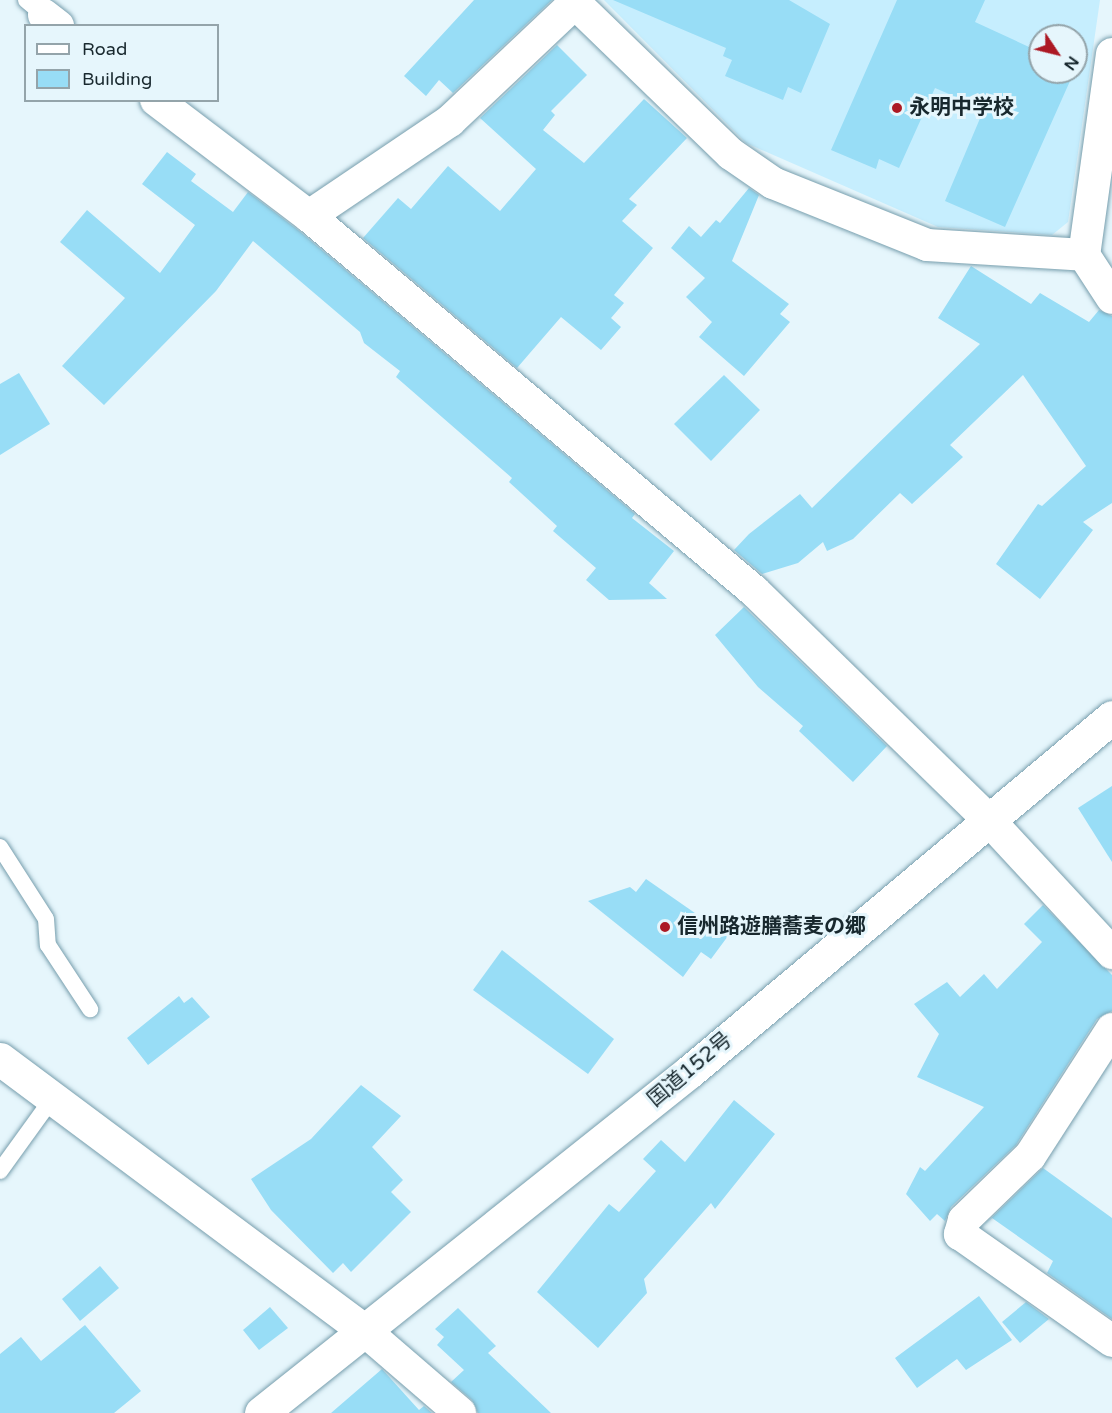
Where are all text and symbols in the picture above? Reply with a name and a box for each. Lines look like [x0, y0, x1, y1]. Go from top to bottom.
legend [24, 24, 219, 102]
north arrow [1028, 24, 1088, 84]
text: Road [82, 38, 127, 60]
text: N [1059, 52, 1083, 74]
text: Building [82, 68, 152, 90]
place label: 永明中学校 [909, 95, 1014, 121]
marker: 永明中学校 [890, 101, 904, 115]
place label: 信州路遊膳蕎麦の郷 [677, 914, 866, 940]
marker: 信州路遊膳蕎麦の郷 [658, 920, 672, 934]
street label: 国道152号 [643, 1027, 737, 1113]

